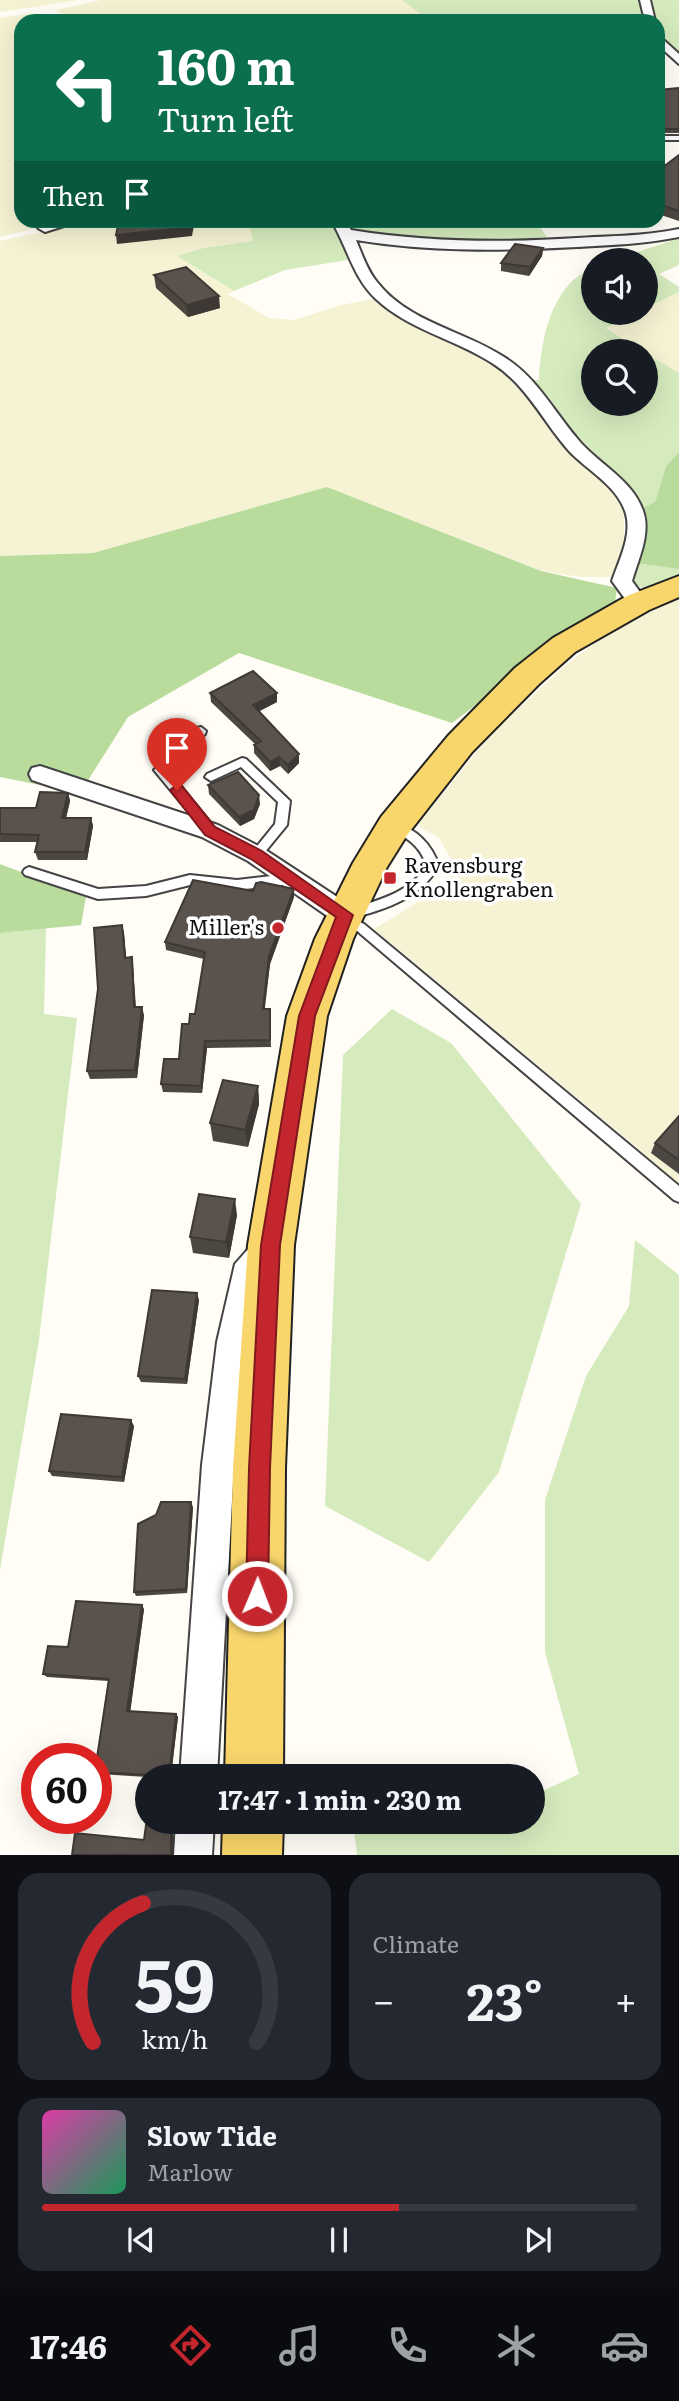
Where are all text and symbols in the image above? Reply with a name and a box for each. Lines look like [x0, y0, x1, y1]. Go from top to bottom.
text: 160 m [157, 27, 295, 100]
icon: left [42, 42, 133, 133]
text: Turn left [157, 94, 294, 142]
text: Then [42, 175, 104, 214]
icon: arrive [118, 175, 156, 213]
map controls [581, 248, 658, 416]
button: sound [581, 248, 658, 325]
button: search [581, 339, 658, 416]
pin [147, 718, 207, 790]
icon: arrive [158, 729, 196, 767]
place label: Ravensburg Knollengraben [404, 848, 554, 903]
marker: Ravensburg Knollengraben [382, 870, 398, 886]
place label: Miller's [188, 910, 264, 941]
marker: Miller's [270, 920, 286, 936]
position arrow [220, 1559, 294, 1633]
speed limit sign: 60 [21, 1743, 112, 1834]
text: 17:47 · 1 min · 230 m [218, 1779, 462, 1818]
text: Climate [373, 1926, 459, 1960]
text: 59 [134, 1927, 215, 2035]
text: 23° [467, 1960, 543, 2037]
text: − [373, 1970, 395, 2027]
text: + [615, 1970, 637, 2027]
text: km/h [141, 2020, 208, 2057]
text: Slow Tide [147, 2115, 277, 2154]
text: Marlow [147, 2154, 233, 2188]
icon: previous [122, 2221, 160, 2259]
icon: pause [320, 2221, 358, 2259]
icon: next [519, 2221, 557, 2259]
text: 17:46 [30, 2321, 107, 2369]
icon: directions [166, 2321, 215, 2370]
icon: music [275, 2321, 324, 2370]
icon: phone [383, 2321, 432, 2370]
icon: climate [492, 2321, 541, 2370]
icon: car [600, 2321, 649, 2370]

